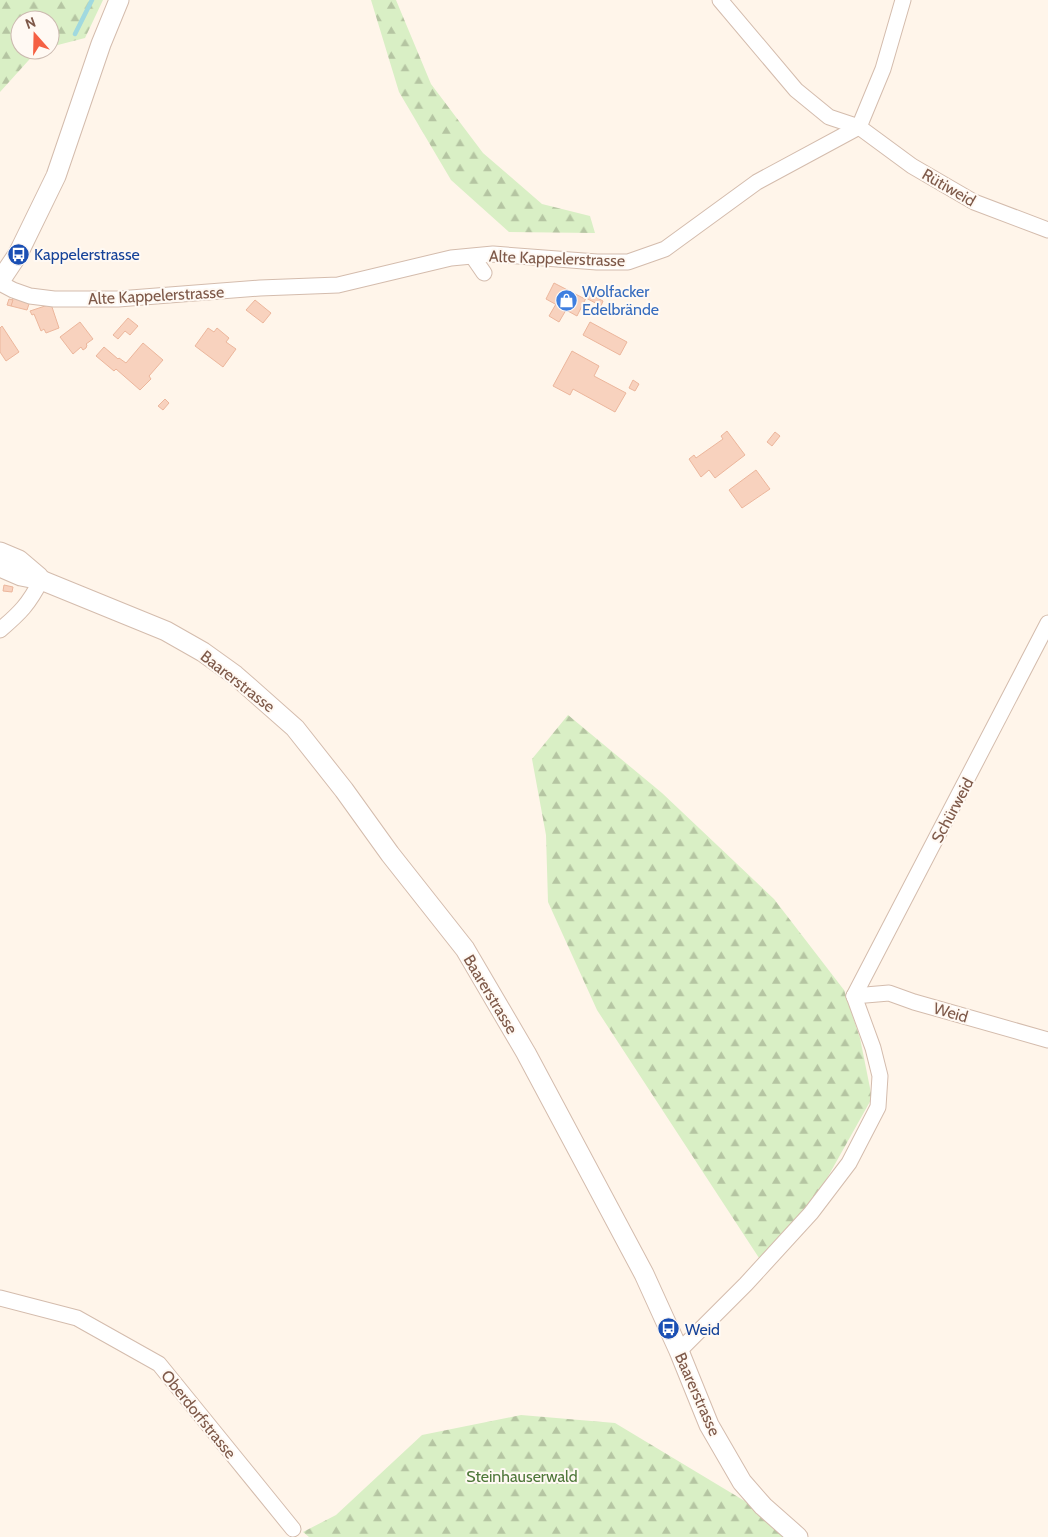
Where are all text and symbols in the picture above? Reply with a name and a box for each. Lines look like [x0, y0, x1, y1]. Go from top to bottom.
north arrow [10, 10, 60, 60]
text: N [23, 13, 38, 33]
street label: Rütiweid [919, 165, 979, 210]
bus stop icon: Kappelerstrasse [6, 242, 30, 266]
place label: Kappelerstrasse [34, 245, 140, 264]
street label: Alte Kappelerstrasse [489, 247, 625, 270]
street label: Alte Kappelerstrasse [87, 282, 225, 309]
place label: Wolfacker Edelbrände [582, 282, 659, 319]
shop icon: Wolfacker Edelbrände [554, 288, 578, 312]
street label: Baarerstrasse [197, 646, 279, 716]
street label: Schürweid [927, 775, 977, 846]
street label: Baarerstrasse [459, 951, 522, 1037]
street label: Weid [931, 999, 970, 1026]
bus stop icon: Weid [657, 1317, 681, 1341]
place label: Weid [685, 1320, 720, 1339]
street label: Baarerstrasse [671, 1350, 724, 1439]
street label: Oberdorfstrasse [157, 1366, 240, 1462]
park label: Steinhauserwald [466, 1467, 578, 1486]

